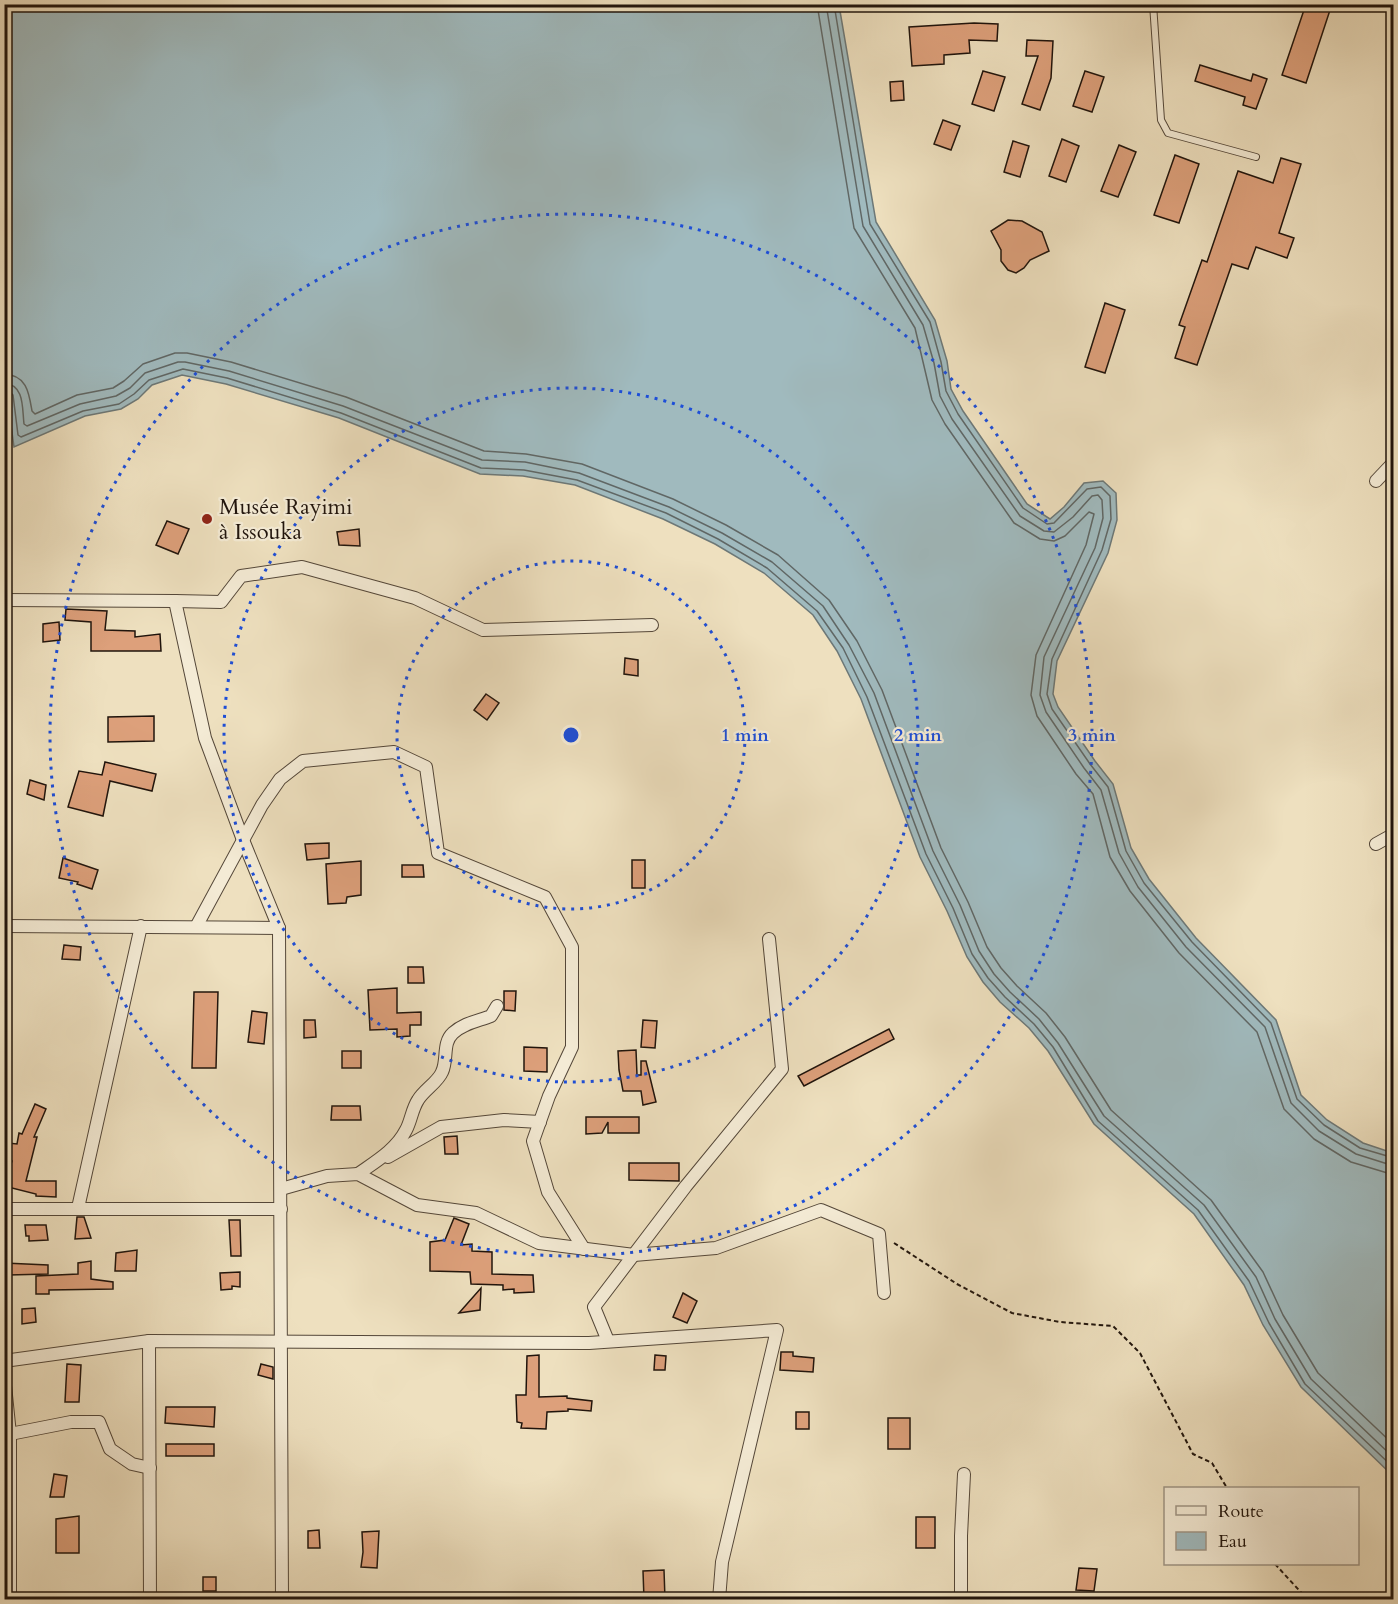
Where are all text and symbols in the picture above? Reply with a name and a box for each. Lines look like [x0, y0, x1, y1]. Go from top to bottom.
place label: Musée Rayimi à Issouka [219, 492, 352, 547]
marker: Musée Rayimi à Issouka [200, 512, 214, 526]
text: 1 min [721, 723, 769, 748]
text: 2 min [894, 723, 942, 748]
text: 3 min [1068, 723, 1116, 748]
centre of rings [561, 725, 581, 745]
legend [1164, 1487, 1359, 1565]
text: Route [1218, 1499, 1264, 1524]
text: Eau [1218, 1529, 1247, 1554]

